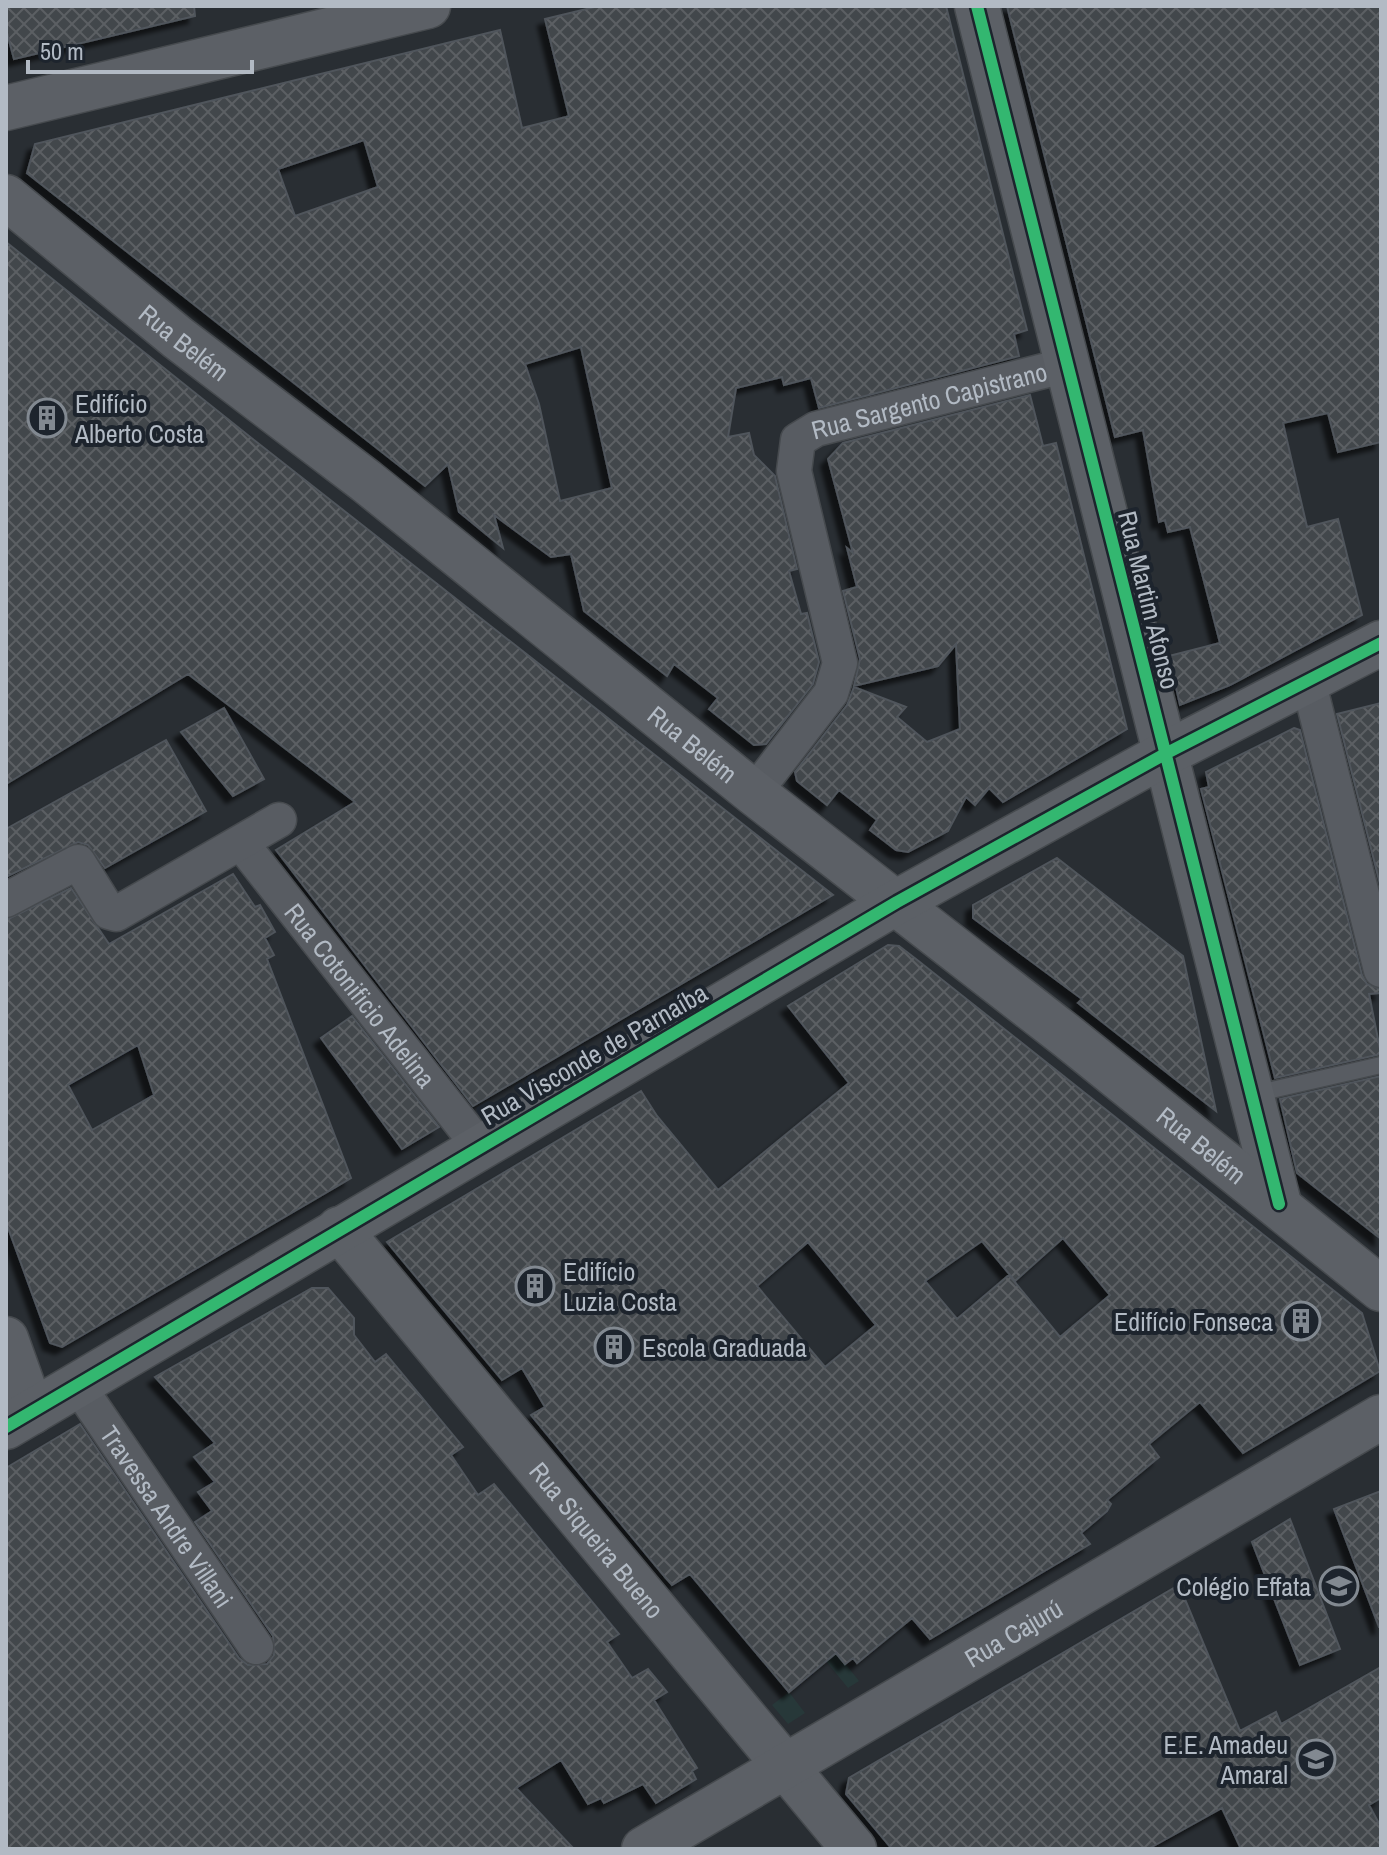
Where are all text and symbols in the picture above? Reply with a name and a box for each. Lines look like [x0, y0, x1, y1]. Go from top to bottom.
scale bar [28, 24, 252, 74]
text: 50 m [40, 35, 84, 67]
street label: Rua Belém [132, 296, 237, 388]
street label: Rua Sargento Capistrano [808, 353, 1051, 447]
place label: Edifício Alberto Costa [74, 386, 204, 451]
building icon: Edifício Alberto Costa [26, 397, 68, 439]
street label: Rua Martim Afonso [1110, 507, 1188, 693]
street label: Rua Belém [641, 697, 745, 791]
street label: Rua Cotonificio Adelina [277, 896, 444, 1095]
street label: Rua Visconde de Parnaíba [475, 975, 714, 1133]
street label: Rua Belém [1150, 1098, 1254, 1191]
place label: Edifício Luzia Costa [563, 1254, 677, 1319]
building icon: Edifício Luzia Costa [514, 1265, 556, 1307]
building icon: Edifício Fonseca [1280, 1300, 1322, 1342]
place label: Edifício Fonseca [1114, 1304, 1273, 1339]
building icon: Escola Graduada [593, 1326, 635, 1368]
place label: Escola Graduada [642, 1330, 807, 1365]
street label: Travessa Andre Villani [92, 1418, 242, 1614]
street label: Rua Siqueira Bueno [522, 1454, 672, 1625]
school or university icon: Colégio Effata [1318, 1565, 1360, 1607]
place label: Colégio Effata [1176, 1569, 1311, 1604]
street label: Rua Cajurú [958, 1590, 1069, 1675]
place label: E.E. Amadeu Amaral [1164, 1727, 1288, 1792]
school or university icon: E.E. Amadeu Amaral [1295, 1738, 1337, 1780]

